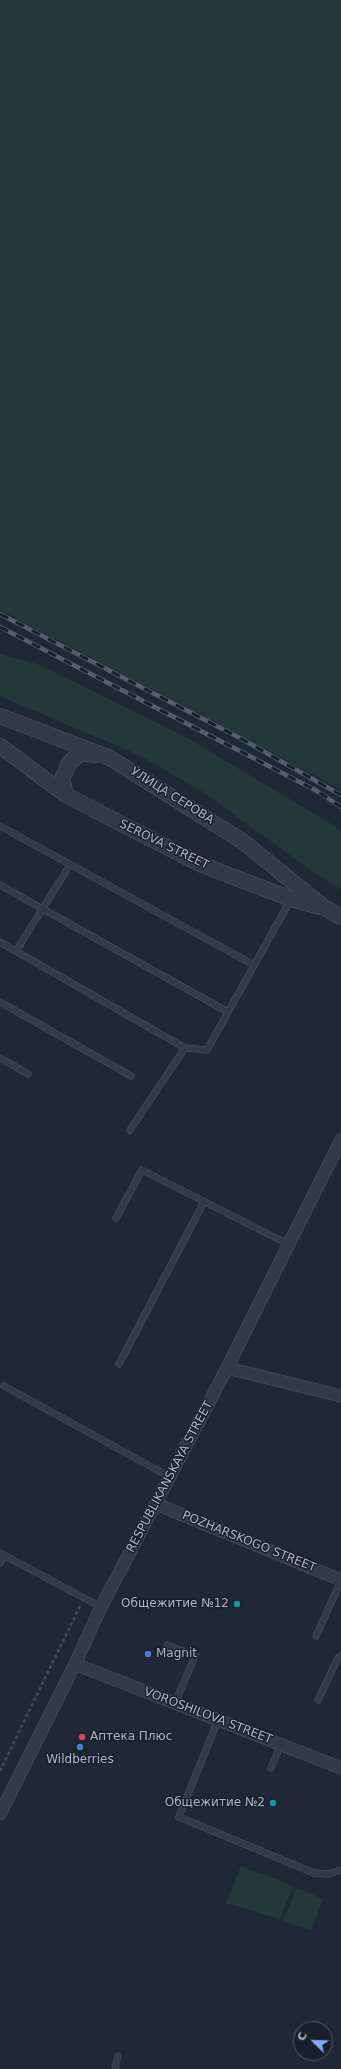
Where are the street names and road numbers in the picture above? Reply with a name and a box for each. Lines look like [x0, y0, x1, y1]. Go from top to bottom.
street label: УЛИЦА СЕРОВА [128, 765, 216, 827]
street label: SEROVA STREET [117, 817, 211, 873]
street label: RESPUBLIKANSKAYA STREET [124, 1399, 216, 1555]
street label: POZHARSKOGO STREET [180, 1509, 318, 1575]
street label: VOROSHILOVA STREET [142, 1685, 274, 1747]

